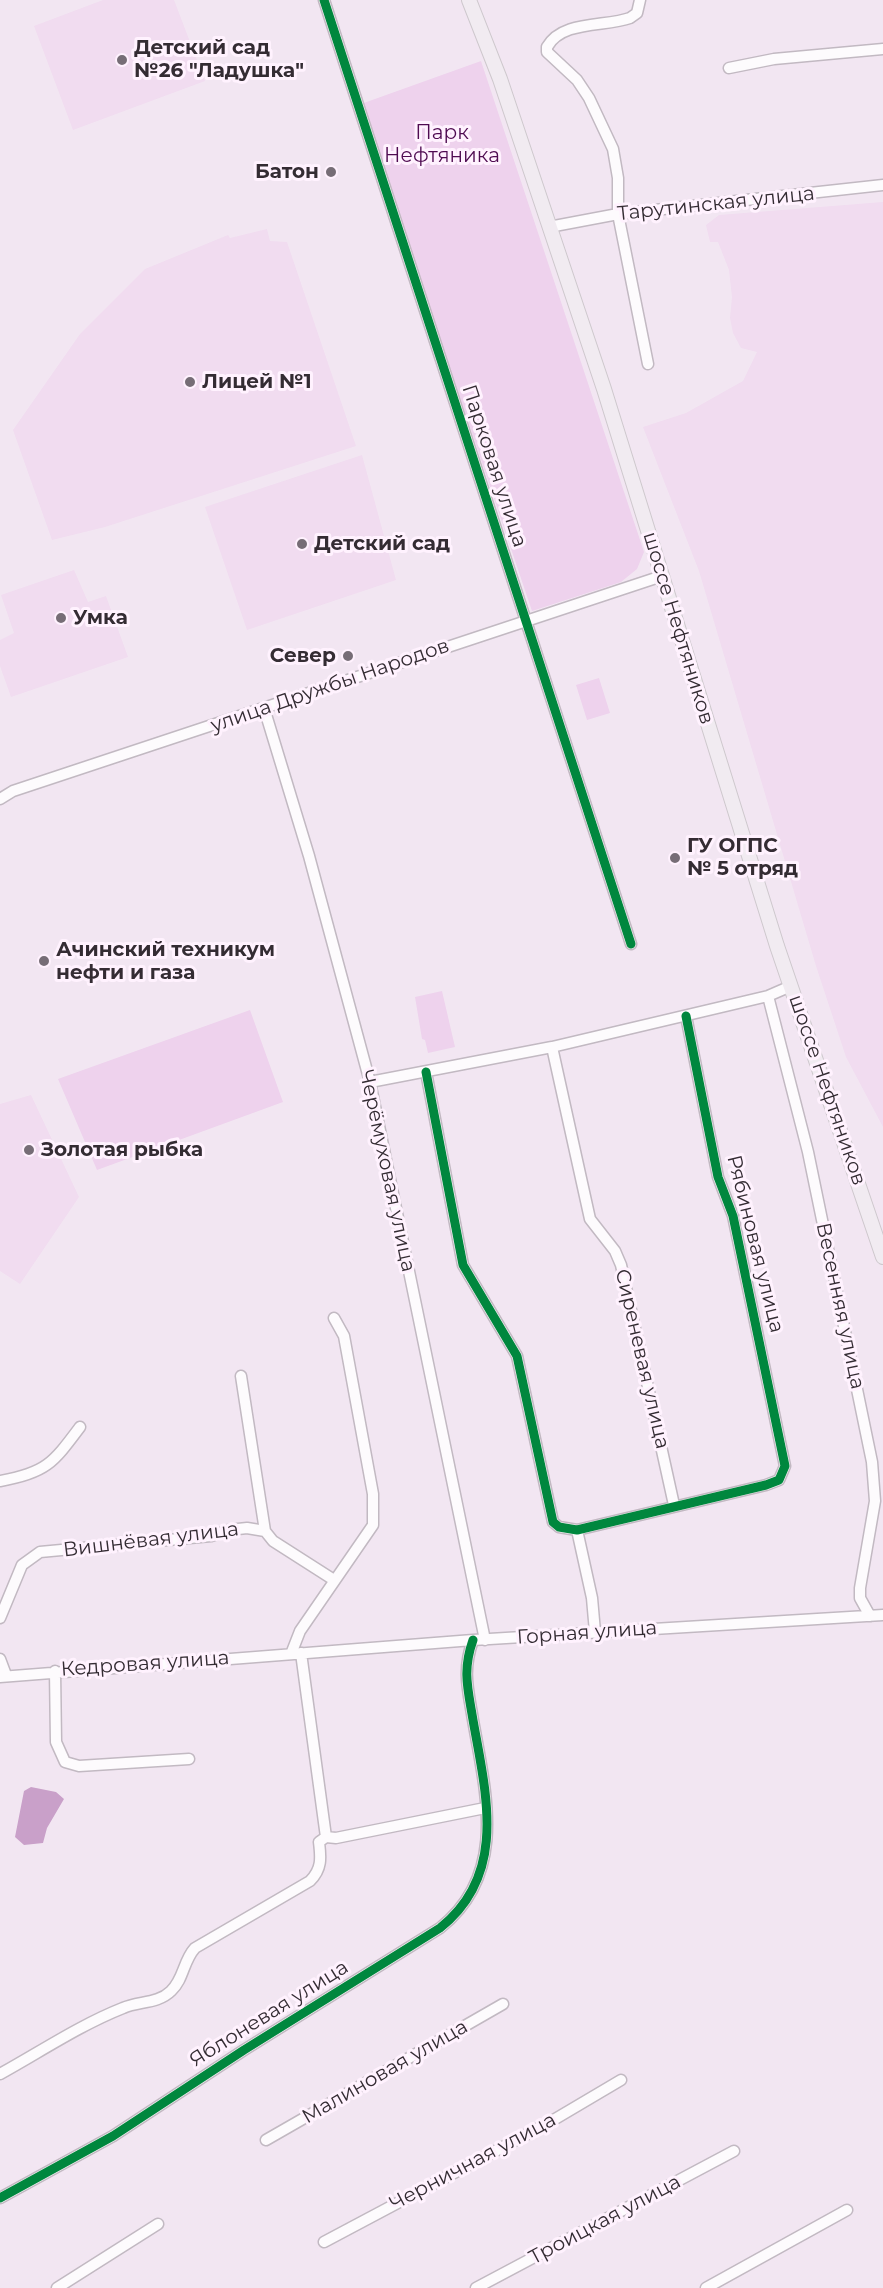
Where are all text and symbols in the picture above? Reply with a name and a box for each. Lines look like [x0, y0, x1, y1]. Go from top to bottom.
place label: Детский сад №26 "Ладушка" [134, 36, 304, 83]
marker: Детский сад №26 "Ладушка" [115, 53, 129, 67]
park label: Парк Нефтяника [384, 121, 500, 168]
place label: Батон [255, 160, 319, 184]
marker: Батон [324, 165, 338, 179]
street label: Тарутинская улица [616, 182, 816, 226]
place label: Лицей №1 [202, 370, 312, 394]
marker: Лицей №1 [183, 375, 197, 389]
street label: Парковая улица [456, 382, 532, 550]
street label: шоссе Нефтяников [637, 529, 719, 727]
place label: Детский сад [314, 532, 450, 556]
marker: Детский сад [295, 537, 309, 551]
place label: Умка [73, 606, 128, 630]
marker: Умка [54, 611, 68, 625]
street label: улица Дружбы Народов [208, 634, 452, 738]
place label: Север [270, 644, 336, 668]
marker: Север [341, 649, 355, 663]
place label: ГУ ОГПС № 5 отряд [687, 834, 798, 881]
marker: ГУ ОГПС № 5 отряд [668, 851, 682, 865]
place label: Ачинский техникум нефти и газа [56, 938, 275, 985]
marker: Ачинский техникум нефти и газа [37, 954, 51, 968]
street label: шоссе Нефтяников [783, 992, 871, 1188]
street label: Черёмуховая улица [354, 1068, 420, 1274]
place label: Золотая рыбка [41, 1138, 203, 1162]
marker: Золотая рыбка [22, 1143, 36, 1157]
street label: Рябиновая улица [721, 1153, 789, 1335]
street label: Весенняя улица [811, 1221, 869, 1391]
street label: Сиреневая улица [610, 1267, 674, 1451]
street label: Вишнёвая улица [62, 1517, 240, 1563]
street label: Горная улица [516, 1616, 658, 1650]
street label: Кедровая улица [60, 1646, 230, 1682]
street label: Яблоневая улица [185, 1955, 353, 2073]
street label: Малиновая улица [298, 2015, 472, 2129]
street label: Черничная улица [386, 2108, 560, 2216]
street label: Троицкая улица [525, 2170, 685, 2270]

